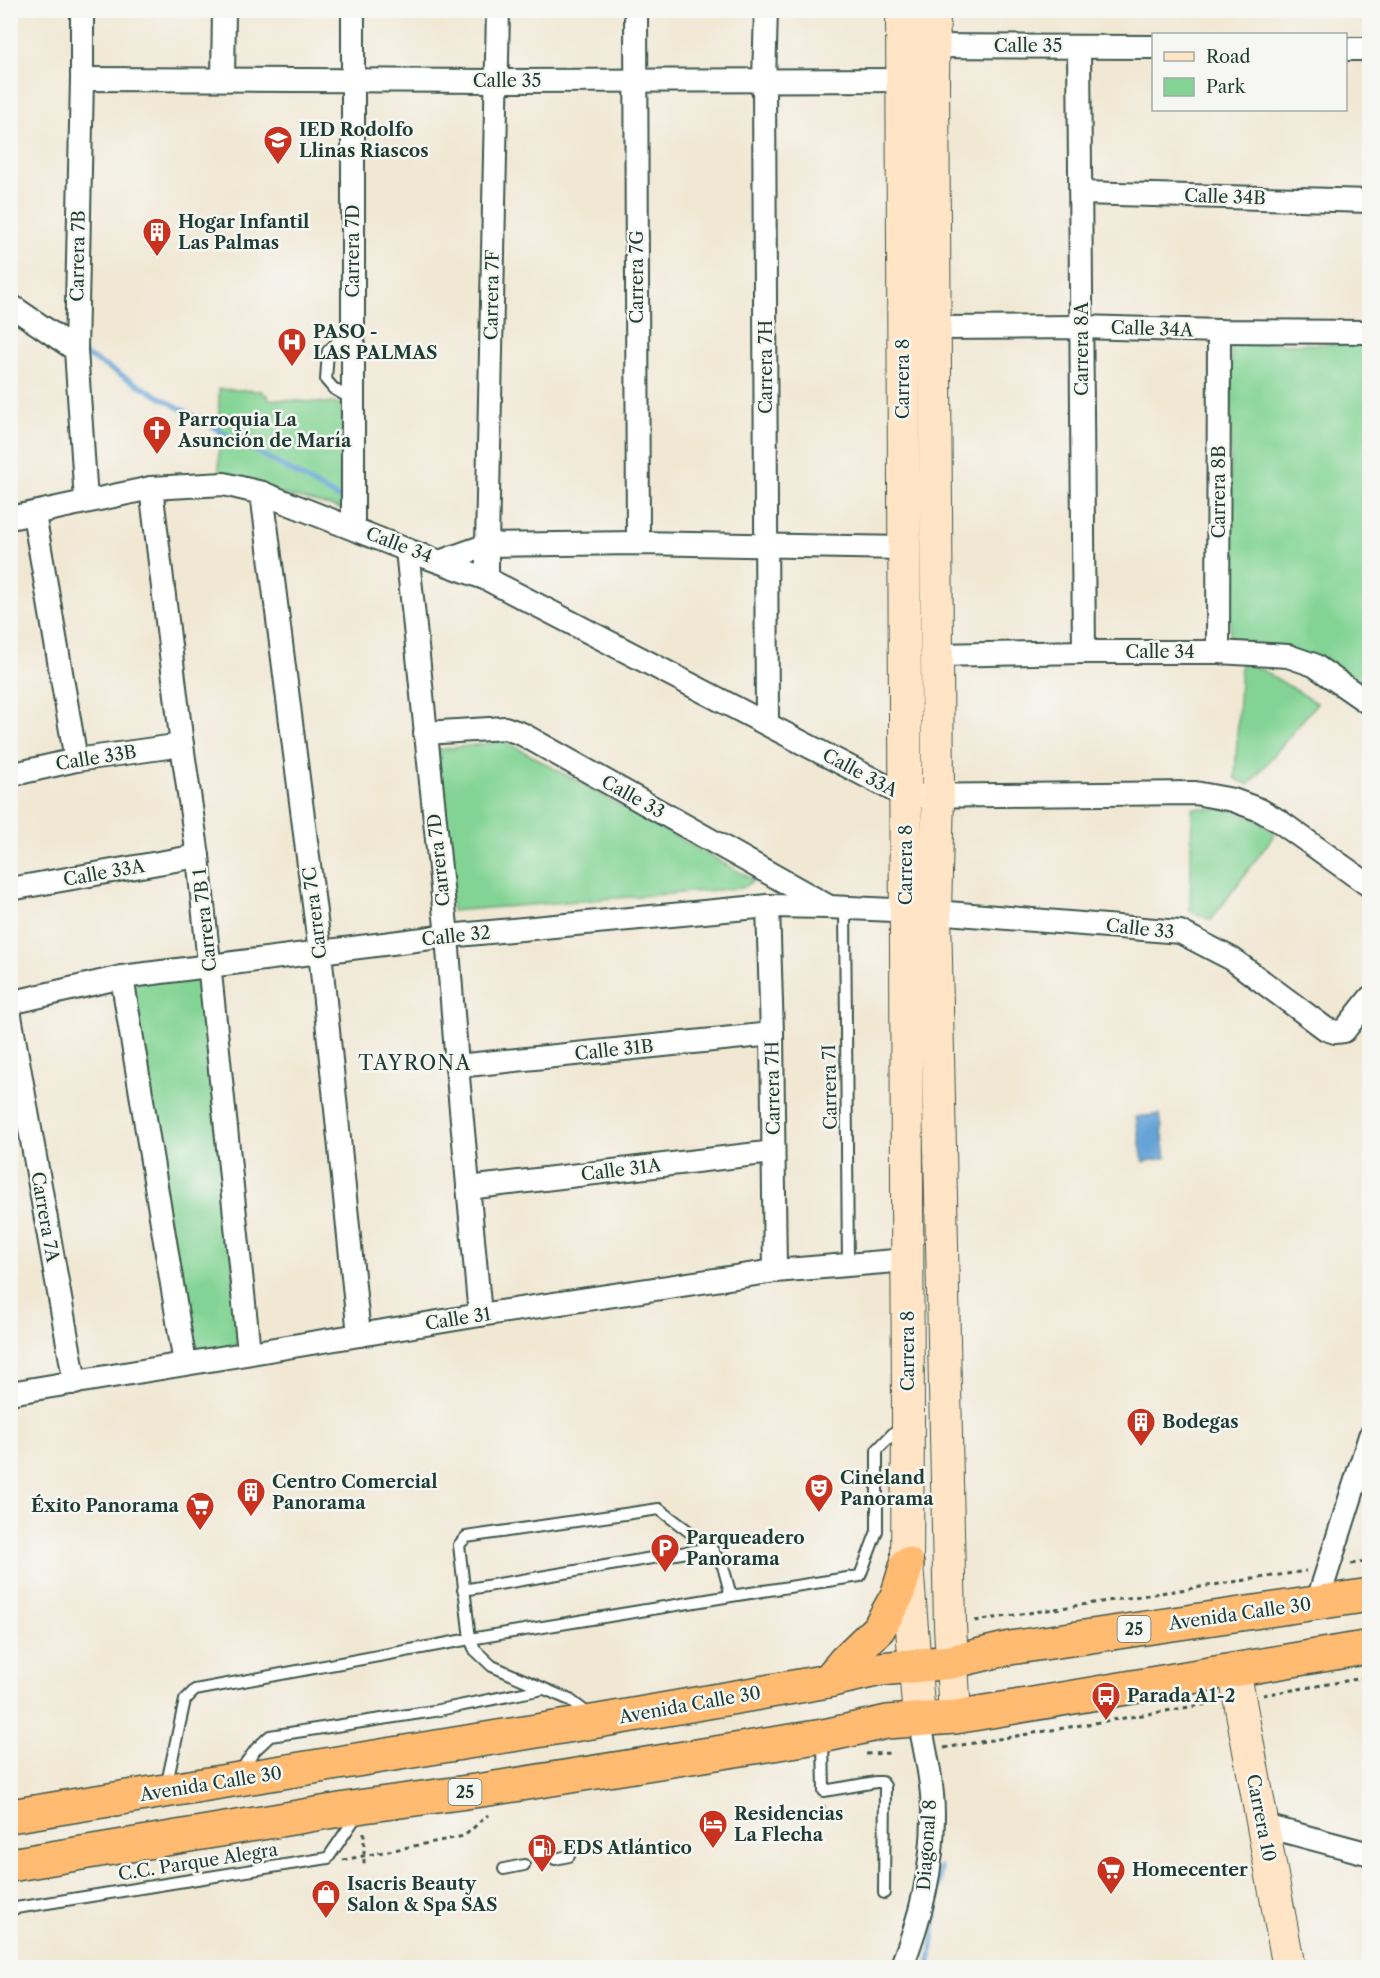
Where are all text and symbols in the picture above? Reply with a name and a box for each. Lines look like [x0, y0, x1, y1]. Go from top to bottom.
legend [1152, 33, 1347, 111]
street label: Calle 35 [994, 35, 1062, 57]
text: Road [1206, 46, 1251, 68]
street label: Calle 35 [473, 70, 541, 92]
text: Park [1206, 76, 1247, 98]
place label: IED Rodolfo Llinas Riascos [299, 119, 429, 162]
school or university icon: IED Rodolfo Llinas Riascos [262, 124, 294, 166]
street label: Calle 34B [1184, 185, 1266, 209]
street label: Carrera 7D [342, 204, 364, 298]
street label: Carrera 7B [66, 210, 90, 302]
place label: Hogar Infantil Las Palmas [178, 211, 309, 254]
building icon: Hogar Infantil Las Palmas [141, 216, 173, 258]
street label: Carrera 7G [626, 230, 648, 324]
street label: Carrera 7F [480, 249, 504, 340]
street label: Carrera 8A [1071, 301, 1093, 396]
street label: Calle 34A [1110, 317, 1194, 341]
street label: Carrera 7H [755, 320, 777, 414]
place label: PASO - LAS PALMAS [313, 321, 438, 364]
hospital icon: PASO - LAS PALMAS [276, 326, 308, 368]
street label: Carrera 8 [892, 339, 914, 419]
place label: Parroquia La Asunción de María [177, 409, 352, 452]
church icon: Parroquia La Asunción de María [141, 414, 173, 456]
street label: Carrera 8B [1208, 445, 1230, 539]
street label: Calle 34 [363, 522, 435, 568]
street label: Calle 34 [1125, 641, 1195, 663]
street label: Calle 33B [54, 741, 138, 775]
street label: Calle 33A [819, 744, 902, 802]
street label: Calle 33 [598, 771, 668, 823]
street label: Carrera 7D [423, 812, 455, 908]
street label: Carrera 8 [895, 825, 917, 905]
street label: Calle 33A [62, 855, 147, 891]
street label: Carrera 7C [298, 866, 332, 960]
street label: Carrera 7B 1 [189, 867, 221, 973]
street label: Calle 33 [1105, 914, 1175, 944]
street label: Calle 32 [420, 921, 492, 951]
street label: Calle 31B [574, 1035, 654, 1065]
street label: Carrera 7H [761, 1041, 785, 1135]
street label: Carrera 7I [818, 1044, 842, 1130]
district label: TAYRONA [358, 1051, 472, 1075]
street label: Calle 31A [580, 1154, 663, 1186]
street label: Carrera 7A [26, 1170, 64, 1265]
street label: Calle 31 [423, 1303, 493, 1335]
street label: Carrera 8 [897, 1311, 919, 1391]
building icon: Bodegas [1125, 1406, 1157, 1448]
place label: Bodegas [1162, 1411, 1239, 1433]
place label: Cineland Panorama [840, 1467, 934, 1510]
place label: Centro Comercial Panorama [272, 1471, 438, 1514]
theatre icon: Cineland Panorama [803, 1472, 835, 1514]
building icon: Centro Comercial Panorama [235, 1476, 267, 1518]
supermarket icon: Éxito Panorama [184, 1490, 216, 1532]
place label: Éxito Panorama [31, 1494, 180, 1517]
place label: Parqueadero Panorama [686, 1527, 805, 1570]
parking icon: Parqueadero Panorama [649, 1532, 681, 1574]
street label: Avenida Calle 30 [1166, 1593, 1313, 1635]
road number: 25 [1118, 1616, 1150, 1642]
bus stop icon: Parada A1-2 [1090, 1680, 1122, 1722]
street label: Avenida Calle 30 [616, 1682, 763, 1728]
place label: Parada A1-2 [1127, 1685, 1235, 1707]
street label: Avenida Calle 30 [137, 1762, 284, 1806]
street label: Carrera 10 [1242, 1772, 1280, 1864]
road number: 25 [448, 1779, 482, 1805]
street label: Diagonal 8 [913, 1799, 941, 1891]
place label: Residencias La Flecha [734, 1803, 843, 1846]
hotel icon: Residencias La Flecha [697, 1808, 729, 1850]
fuel station icon: EDS Atlántico [526, 1832, 558, 1874]
place label: EDS Atlántico [563, 1837, 692, 1859]
street label: C.C. Parque Alegra [117, 1838, 280, 1885]
supermarket icon: Homecenter [1095, 1854, 1127, 1896]
place label: Homecenter [1132, 1859, 1248, 1881]
place label: Isacris Beauty Salon & Spa SAS [347, 1873, 498, 1916]
shop icon: Isacris Beauty Salon & Spa SAS [310, 1878, 342, 1920]

